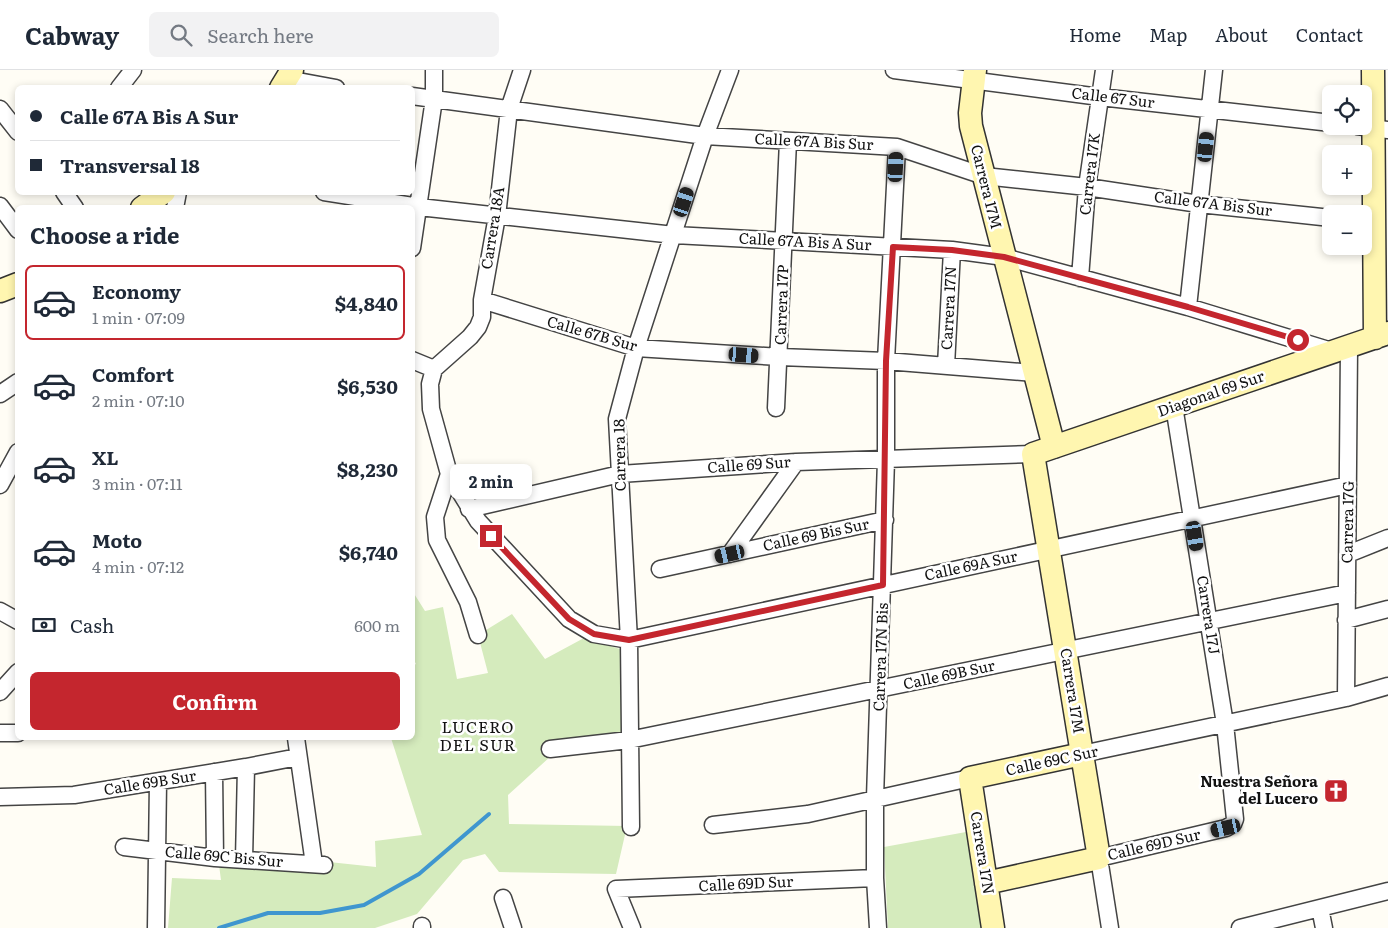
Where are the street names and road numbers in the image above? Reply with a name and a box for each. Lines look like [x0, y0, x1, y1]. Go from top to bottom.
street label: Calle 67 Sur [1070, 80, 1156, 113]
street label: Calle 67A Bis Sur [754, 126, 874, 155]
street label: Carrera 17K [1072, 131, 1105, 216]
street label: Carrera 17M [966, 142, 1009, 231]
street label: Calle 67A Bis Sur [1153, 184, 1274, 221]
street label: Carrera 18A [474, 185, 509, 271]
street label: Calle 67A Bis A Sur [738, 226, 872, 255]
street label: Carrera 17P [768, 264, 793, 346]
street label: Carrera 17N [934, 265, 961, 350]
street label: Calle 67B Sur [544, 309, 640, 356]
street label: Diagonal 69 Sur [1154, 364, 1267, 422]
street label: Carrera 18 [606, 419, 631, 491]
street label: Calle 69 Sur [706, 449, 791, 478]
street label: Carrera 17G [1334, 480, 1359, 563]
street label: Calle 69 Bis Sur [760, 511, 871, 556]
street label: Calle 69A Sur [922, 543, 1019, 586]
street label: Carrera 17J [1192, 574, 1227, 656]
street label: Carrera 17N Bis [866, 602, 893, 712]
street label: Carrera 17M [1055, 646, 1092, 735]
street label: Calle 69B Sur [901, 653, 997, 694]
street label: Calle 69C Sur [1003, 739, 1100, 781]
street label: Calle 69B Sur [102, 763, 198, 800]
street label: Carrera 17N [966, 810, 1001, 896]
street label: Calle 69D Sur [1105, 822, 1202, 865]
street label: Calle 69C Bis Sur [164, 839, 284, 872]
street label: Calle 69D Sur [698, 869, 794, 896]

